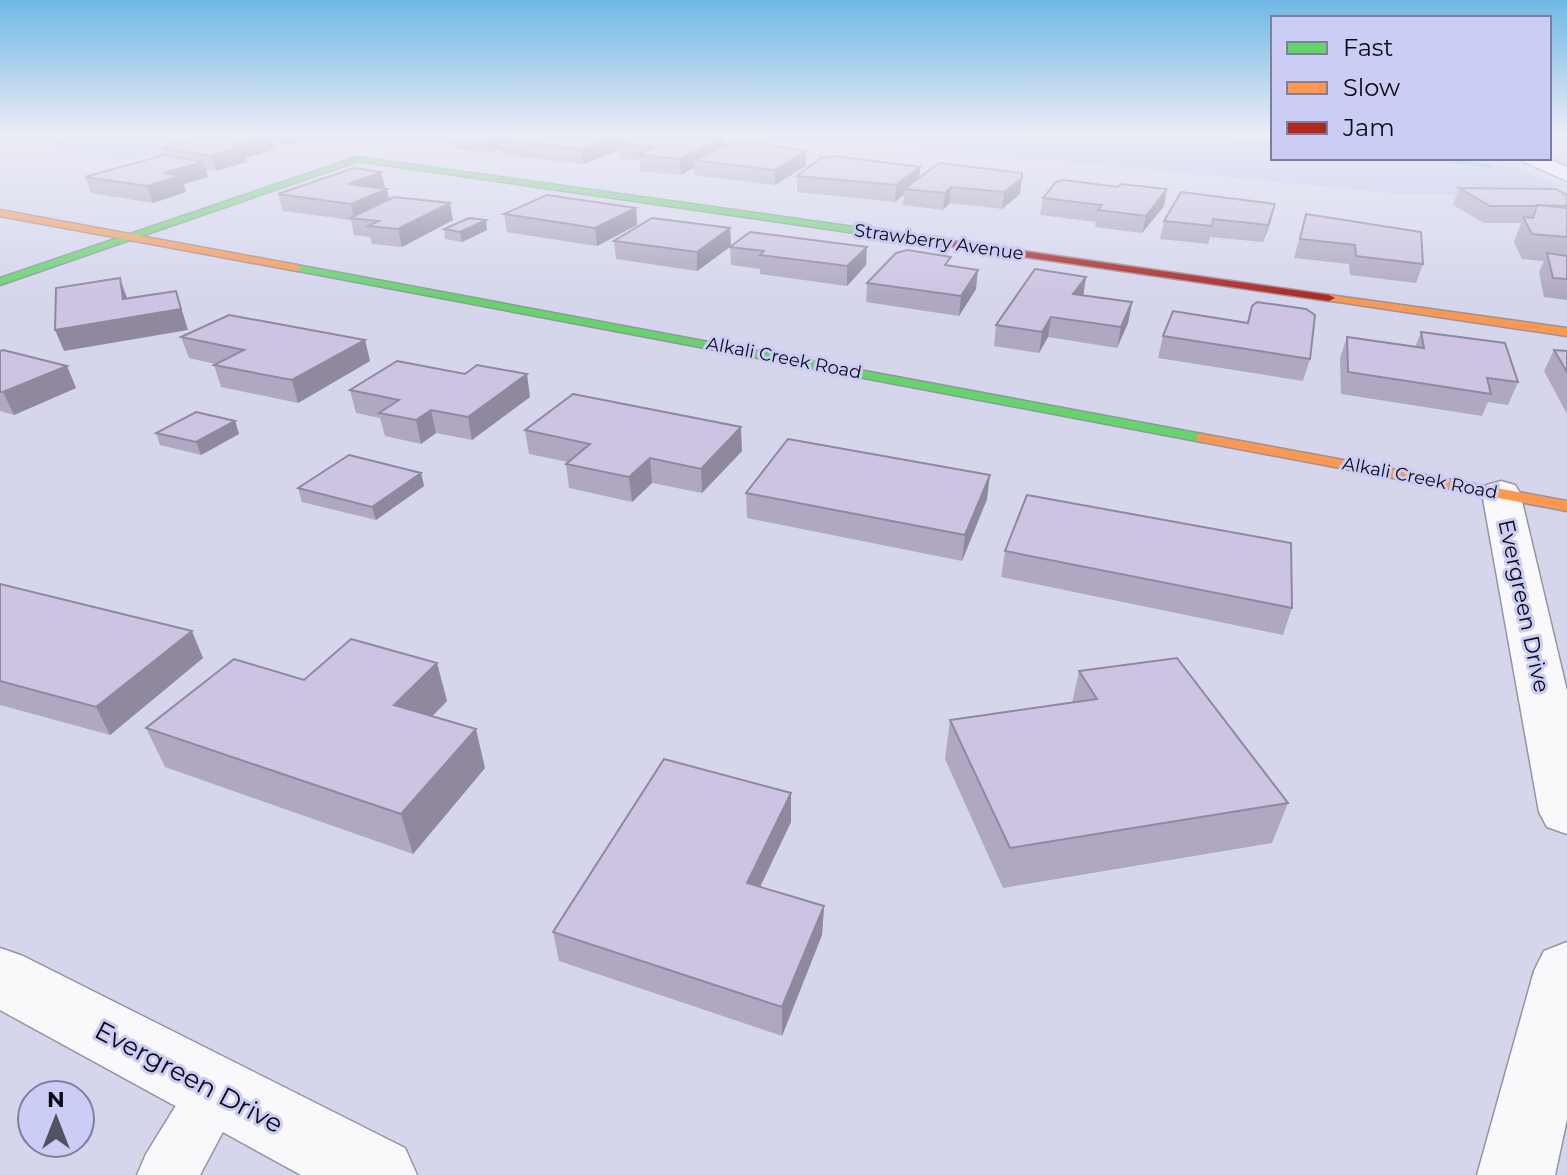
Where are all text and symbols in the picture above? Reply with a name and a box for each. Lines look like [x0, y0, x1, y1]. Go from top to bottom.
legend [1271, 16, 1551, 160]
text: Fast [1343, 33, 1394, 62]
text: Slow [1343, 73, 1400, 102]
text: Jam [1342, 113, 1395, 142]
street label: Strawberry Avenue [853, 219, 1025, 265]
street label: Alkali Creek Road [705, 332, 863, 384]
street label: Alkali Creek Road [1341, 452, 1499, 504]
street label: Evergreen Drive [1492, 517, 1556, 695]
street label: Evergreen Drive [89, 1014, 289, 1140]
north arrow [16, 1079, 96, 1159]
text: N [47, 1086, 65, 1113]

